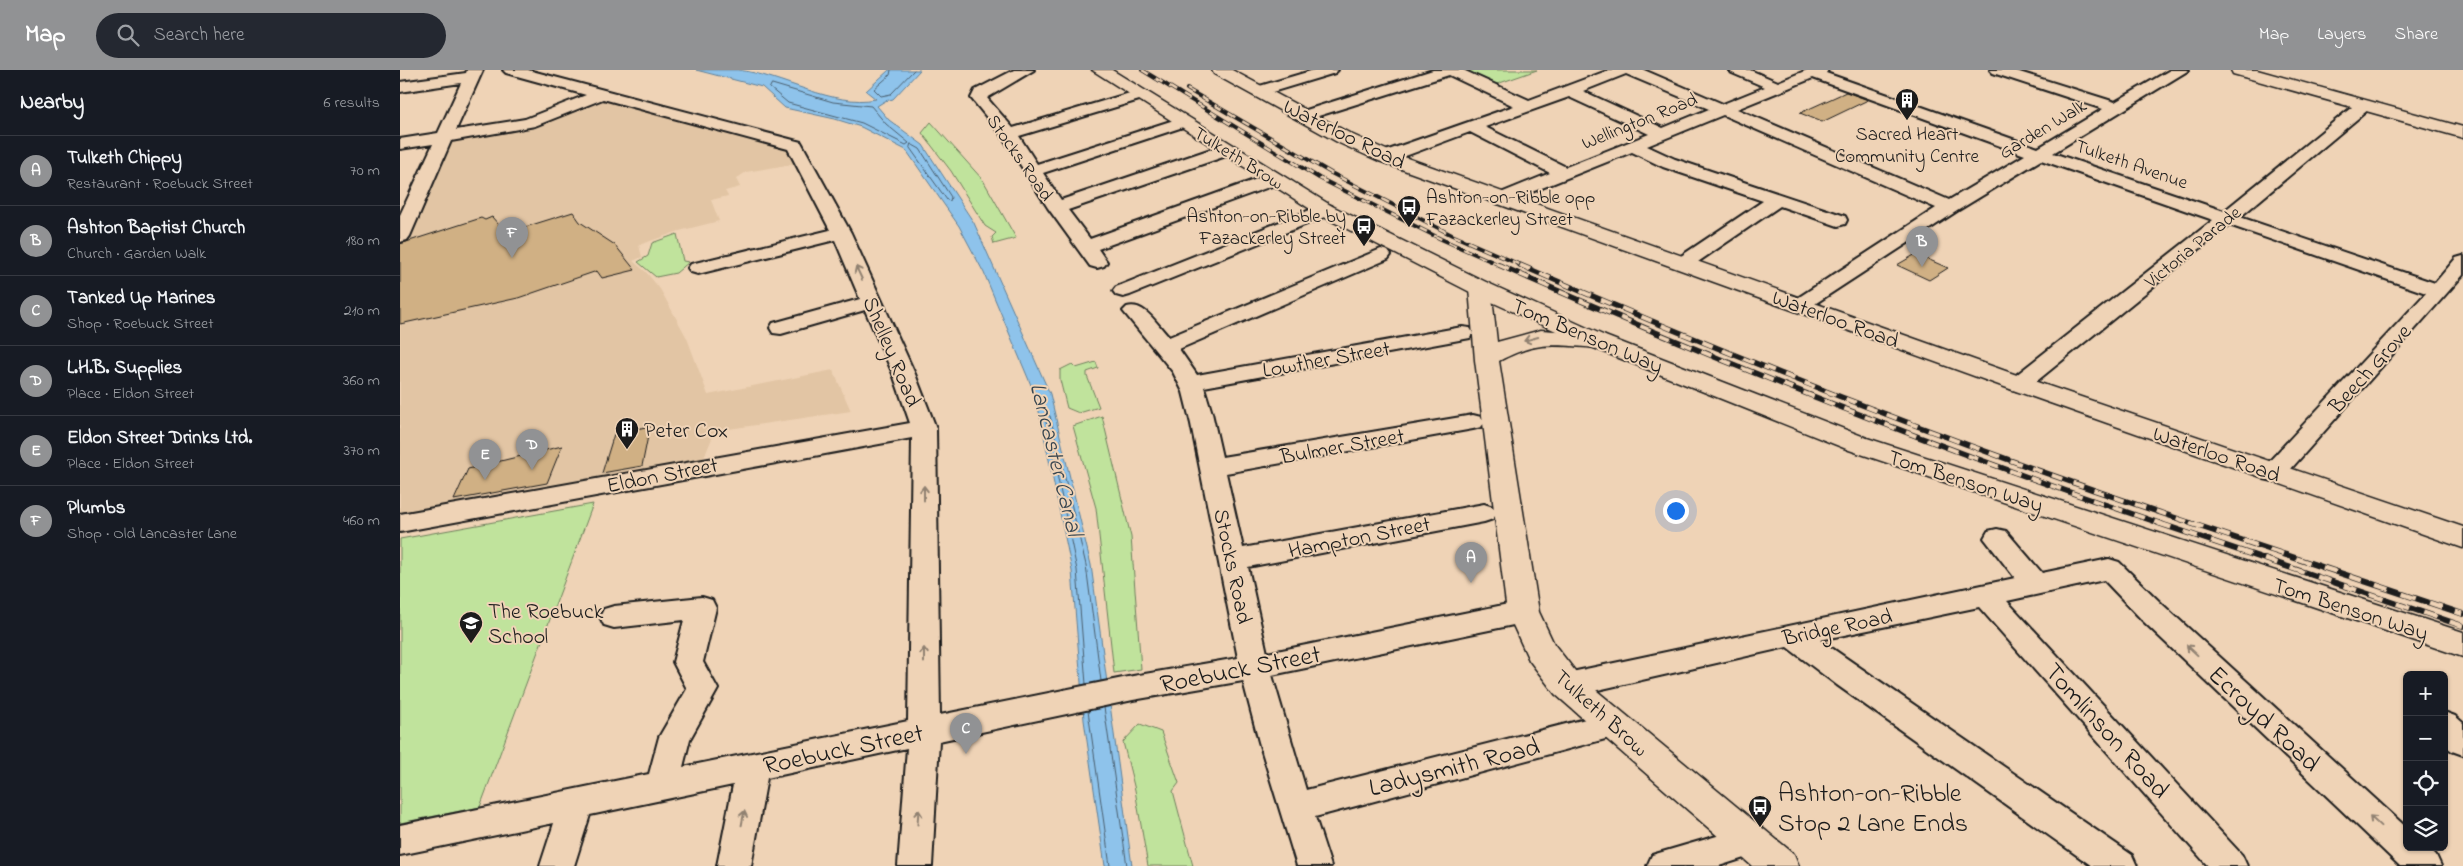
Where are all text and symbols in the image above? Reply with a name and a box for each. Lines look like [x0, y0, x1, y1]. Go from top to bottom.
search box [96, 13, 446, 58]
text: Map [25, 18, 66, 53]
icon: search [114, 21, 142, 49]
text: Search here [154, 22, 245, 49]
text: Map [2259, 22, 2289, 48]
text: Layers [2317, 22, 2367, 48]
text: Share [2395, 22, 2438, 48]
street label: Wellington Road [1578, 87, 1703, 160]
building icon: Sacred Heart Community Centre [1894, 87, 1920, 121]
text: Nearby [20, 88, 84, 118]
text: 6 results [323, 91, 380, 115]
street label: Waterloo Road [1277, 92, 1410, 179]
street label: Garden Walk [1994, 93, 2093, 167]
street label: Stocks Road [979, 109, 1059, 208]
street label: Tulketh Brow [1187, 121, 1288, 198]
place label: Sacred Heart Community Centre [1835, 122, 1980, 172]
street label: Tulketh Avenue [2071, 133, 2192, 197]
text: Tulketh Chippy [67, 145, 182, 172]
text: A [31, 159, 41, 183]
text: 70 m [350, 159, 380, 183]
text: Restaurant · Roebuck Street [67, 172, 253, 196]
place label: Ashton-on-Ribble opp Fazackerley Street [1425, 185, 1595, 235]
bus stop icon: Ashton-on-Ribble opp Fazackerley Street [1396, 194, 1422, 228]
street label: Victoria Parade [2139, 200, 2248, 296]
place label: Ashton-on-Ribble by Fazackerley Street [1187, 204, 1347, 254]
bus stop icon: Ashton-on-Ribble by Fazackerley Street [1351, 213, 1377, 247]
text: Ashton Baptist Church [67, 215, 245, 242]
pin: F [496, 217, 528, 258]
pin: B [1906, 226, 1938, 267]
text: B [31, 229, 41, 253]
text: 180 m [346, 229, 380, 253]
text: Church · Garden Walk [67, 242, 206, 266]
one-way arrow [854, 266, 863, 281]
street label: Waterloo Road [1767, 283, 1903, 359]
text: Tanked Up Marines [67, 285, 216, 312]
street label: Shelley Road [852, 292, 928, 413]
street label: Tom Benson Way [1506, 292, 1667, 385]
text: C [32, 299, 40, 323]
text: 210 m [344, 299, 380, 323]
text: Shop · Roebuck Street [67, 312, 214, 336]
street label: Beech Grove [2321, 318, 2420, 423]
street label: Lowther Street [1260, 334, 1394, 388]
one-way arrow [1524, 335, 1540, 345]
text: L.H.B. Supplies [67, 355, 182, 382]
text: D [30, 369, 42, 393]
text: 360 m [343, 369, 380, 393]
water label: Lancaster Canal [1019, 379, 1091, 543]
text: Place · Eldon Street [67, 382, 194, 406]
building icon: Peter Cox [614, 416, 640, 450]
place label: Peter Cox [644, 416, 728, 448]
street label: Waterloo Road [2148, 419, 2284, 493]
street label: Bulmer Street [1277, 421, 1408, 475]
text: Eldon Street Drinks Ltd. [67, 425, 252, 452]
pin: D [516, 429, 548, 470]
text: E [31, 439, 41, 463]
text: 370 m [343, 439, 380, 463]
pin: E [469, 439, 501, 480]
street label: Tom Benson Way [1883, 443, 2047, 524]
street label: Eldon Street [604, 450, 721, 503]
text: Place · Eldon Street [67, 452, 194, 476]
one-way arrow [919, 485, 929, 501]
text: Plumbs [67, 495, 125, 522]
your location [1663, 498, 1689, 524]
street label: Stocks Road [1203, 506, 1259, 627]
text: F [31, 509, 41, 533]
text: 460 m [343, 509, 380, 533]
street label: Hampton Street [1286, 509, 1434, 568]
text: Shop · Old Lancaster Lane [67, 522, 237, 546]
pin: A [1455, 542, 1487, 583]
street label: Tom Benson Way [2268, 571, 2432, 652]
place label: The Roebuck School [488, 597, 604, 654]
street label: Bridge Road [1779, 602, 1895, 657]
school or university icon: The Roebuck School [458, 610, 484, 644]
street label: Roebuck Street [1157, 637, 1324, 705]
one-way arrow [2186, 644, 2199, 656]
one-way arrow [919, 647, 929, 664]
street label: Tomlinson Road [2034, 655, 2178, 809]
street label: Ecroyd Road [2198, 658, 2328, 783]
street label: Tulketh Brow [1545, 663, 1654, 766]
map controls [2403, 671, 2448, 851]
button: + [2403, 671, 2448, 716]
pin: C [950, 713, 982, 754]
street label: Roebuck Street [760, 715, 928, 786]
button: − [2403, 716, 2448, 761]
street label: Ladysmith Road [1365, 729, 1545, 809]
button: locate [2403, 761, 2448, 806]
place label: Ashton-on-Ribble Stop 2 Lane Ends [1778, 776, 1968, 844]
bus stop icon: Ashton-on-Ribble Stop 2 Lane Ends [1747, 794, 1773, 828]
button: layers [2403, 806, 2448, 851]
one-way arrow [914, 810, 923, 826]
one-way arrow [739, 811, 749, 827]
one-way arrow [2369, 815, 2382, 827]

